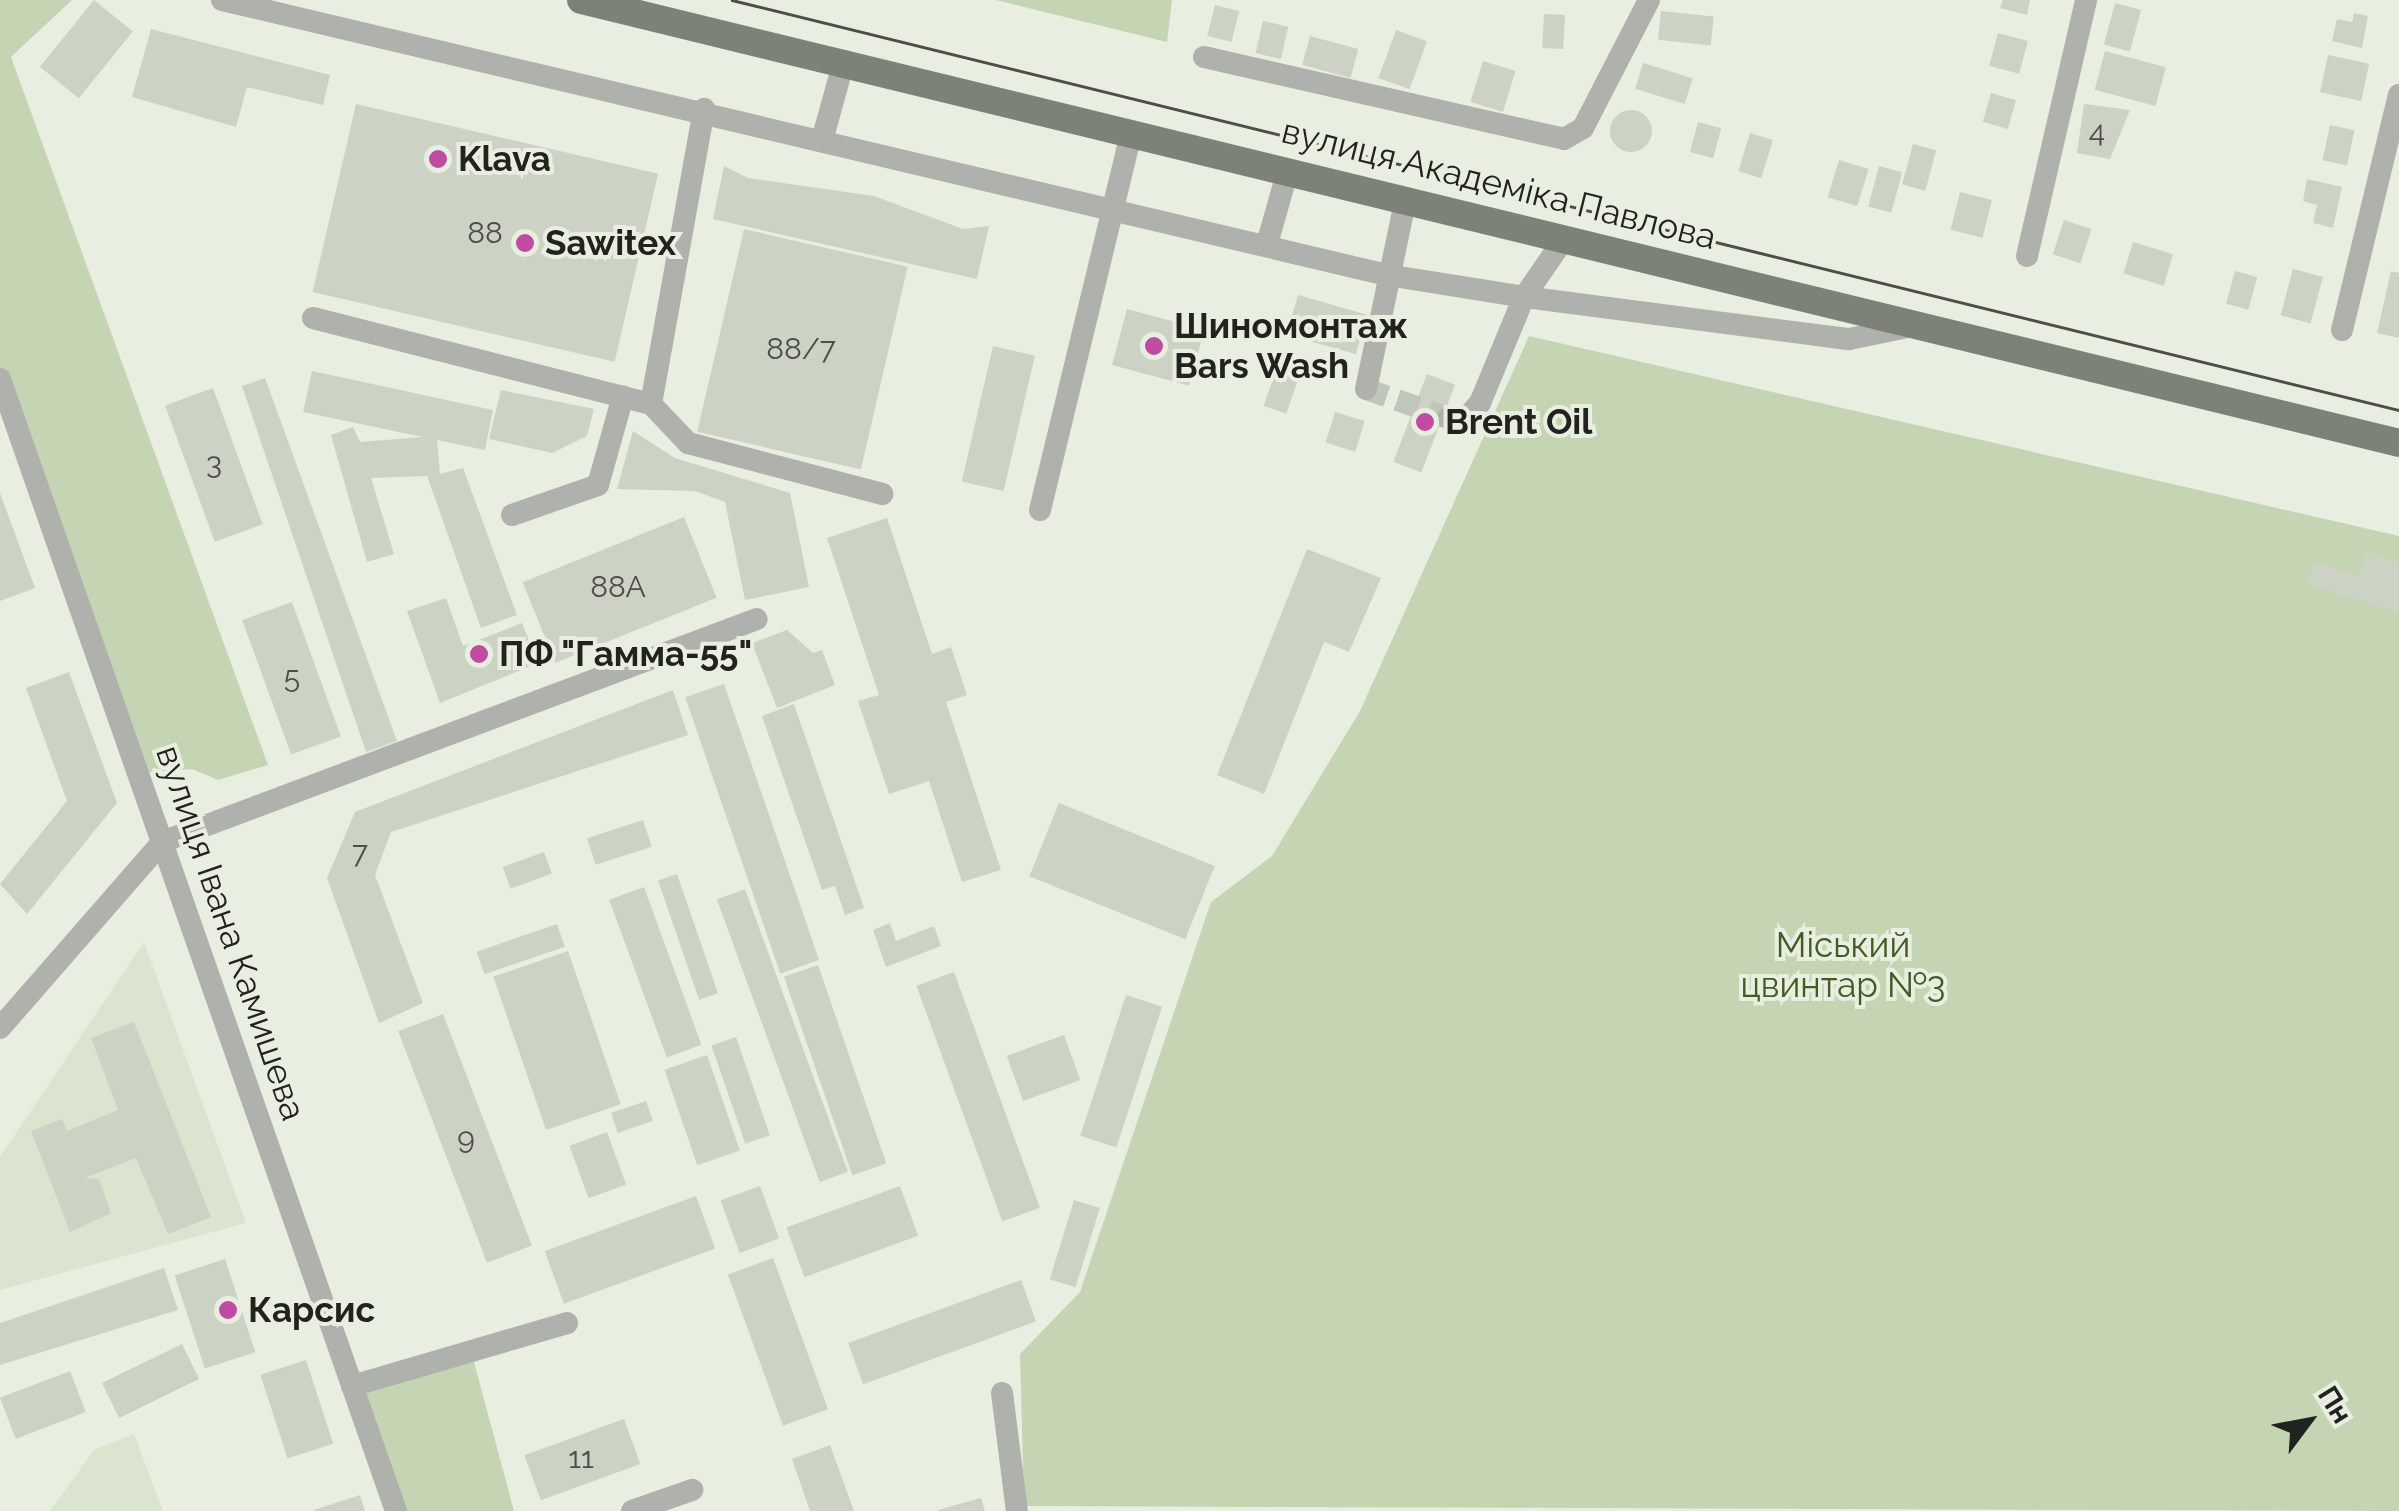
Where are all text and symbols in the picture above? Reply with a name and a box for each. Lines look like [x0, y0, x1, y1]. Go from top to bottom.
street label: вулиця Академіка Павлова [1277, 110, 1721, 258]
house number: 4 [2089, 114, 2105, 150]
place label: Klava [458, 138, 551, 180]
marker: Klava [427, 148, 449, 170]
house number: 88 [467, 215, 503, 251]
place label: Sawitex [545, 222, 676, 264]
marker: Sawitex [514, 232, 536, 254]
place label: Шиномонтаж Bars Wash [1174, 305, 1408, 387]
house number: 88/7 [766, 331, 836, 367]
marker: Шиномонтаж Bars Wash [1143, 335, 1165, 357]
place label: Brent Oil [1445, 401, 1592, 443]
marker: Brent Oil [1414, 411, 1436, 433]
house number: 3 [206, 446, 222, 482]
house number: 88А [590, 569, 646, 605]
place label: ПФ "Гамма-55" [499, 633, 753, 675]
marker: ПФ "Гамма-55" [468, 643, 490, 665]
house number: 5 [284, 660, 300, 696]
street label: вулиця Івана Камишева [147, 740, 315, 1126]
house number: 7 [352, 835, 368, 871]
park label: Міський цвинтар №3 [1741, 924, 1945, 1006]
house number: 9 [457, 1120, 475, 1156]
place label: Карсис [248, 1289, 375, 1331]
marker: Карсис [217, 1299, 239, 1321]
north arrow [2259, 1371, 2359, 1471]
text: Пн [2311, 1380, 2359, 1429]
house number: 11 [568, 1440, 594, 1476]

